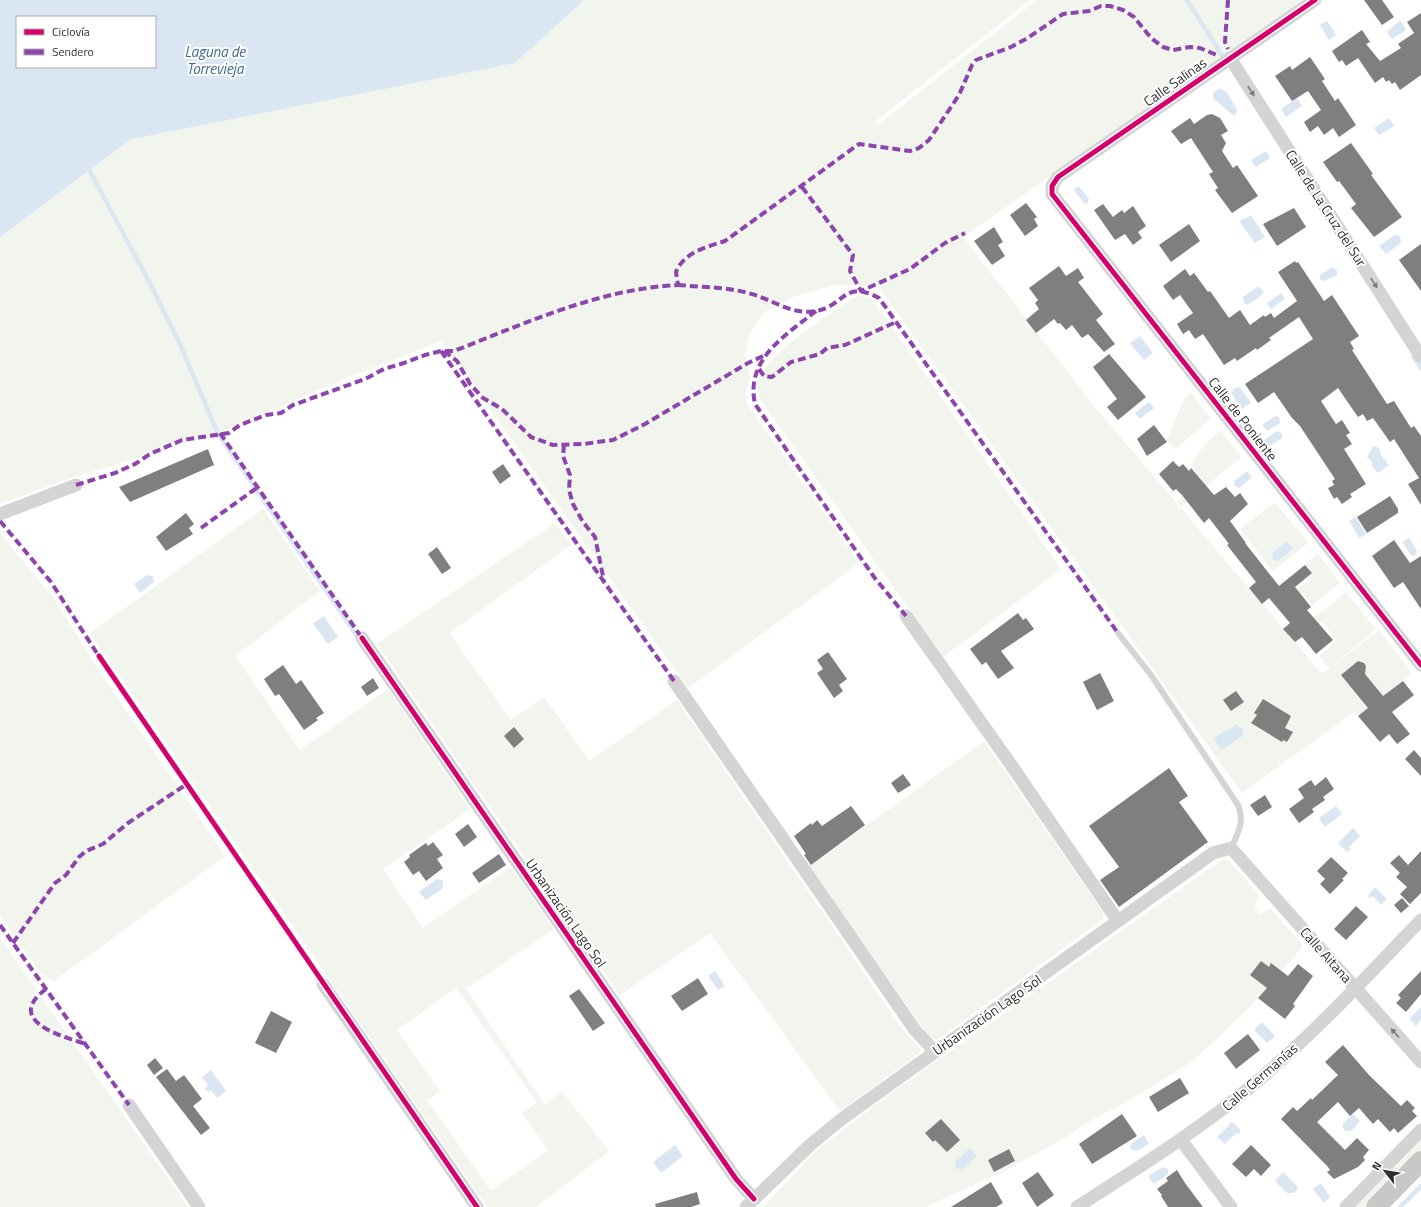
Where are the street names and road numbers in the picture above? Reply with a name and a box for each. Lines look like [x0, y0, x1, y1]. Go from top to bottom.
street label: Calle Salinas [1139, 52, 1211, 111]
street label: Calle de La Cruz del Sur [1281, 145, 1372, 270]
street label: Calle de Poniente [1204, 372, 1283, 465]
street label: Urbanización Lago Sol [521, 854, 612, 972]
street label: Calle Aitana [1295, 922, 1357, 987]
street label: Urbanización Lago Sol [928, 969, 1046, 1060]
street label: Calle Germanías [1217, 1038, 1302, 1116]

